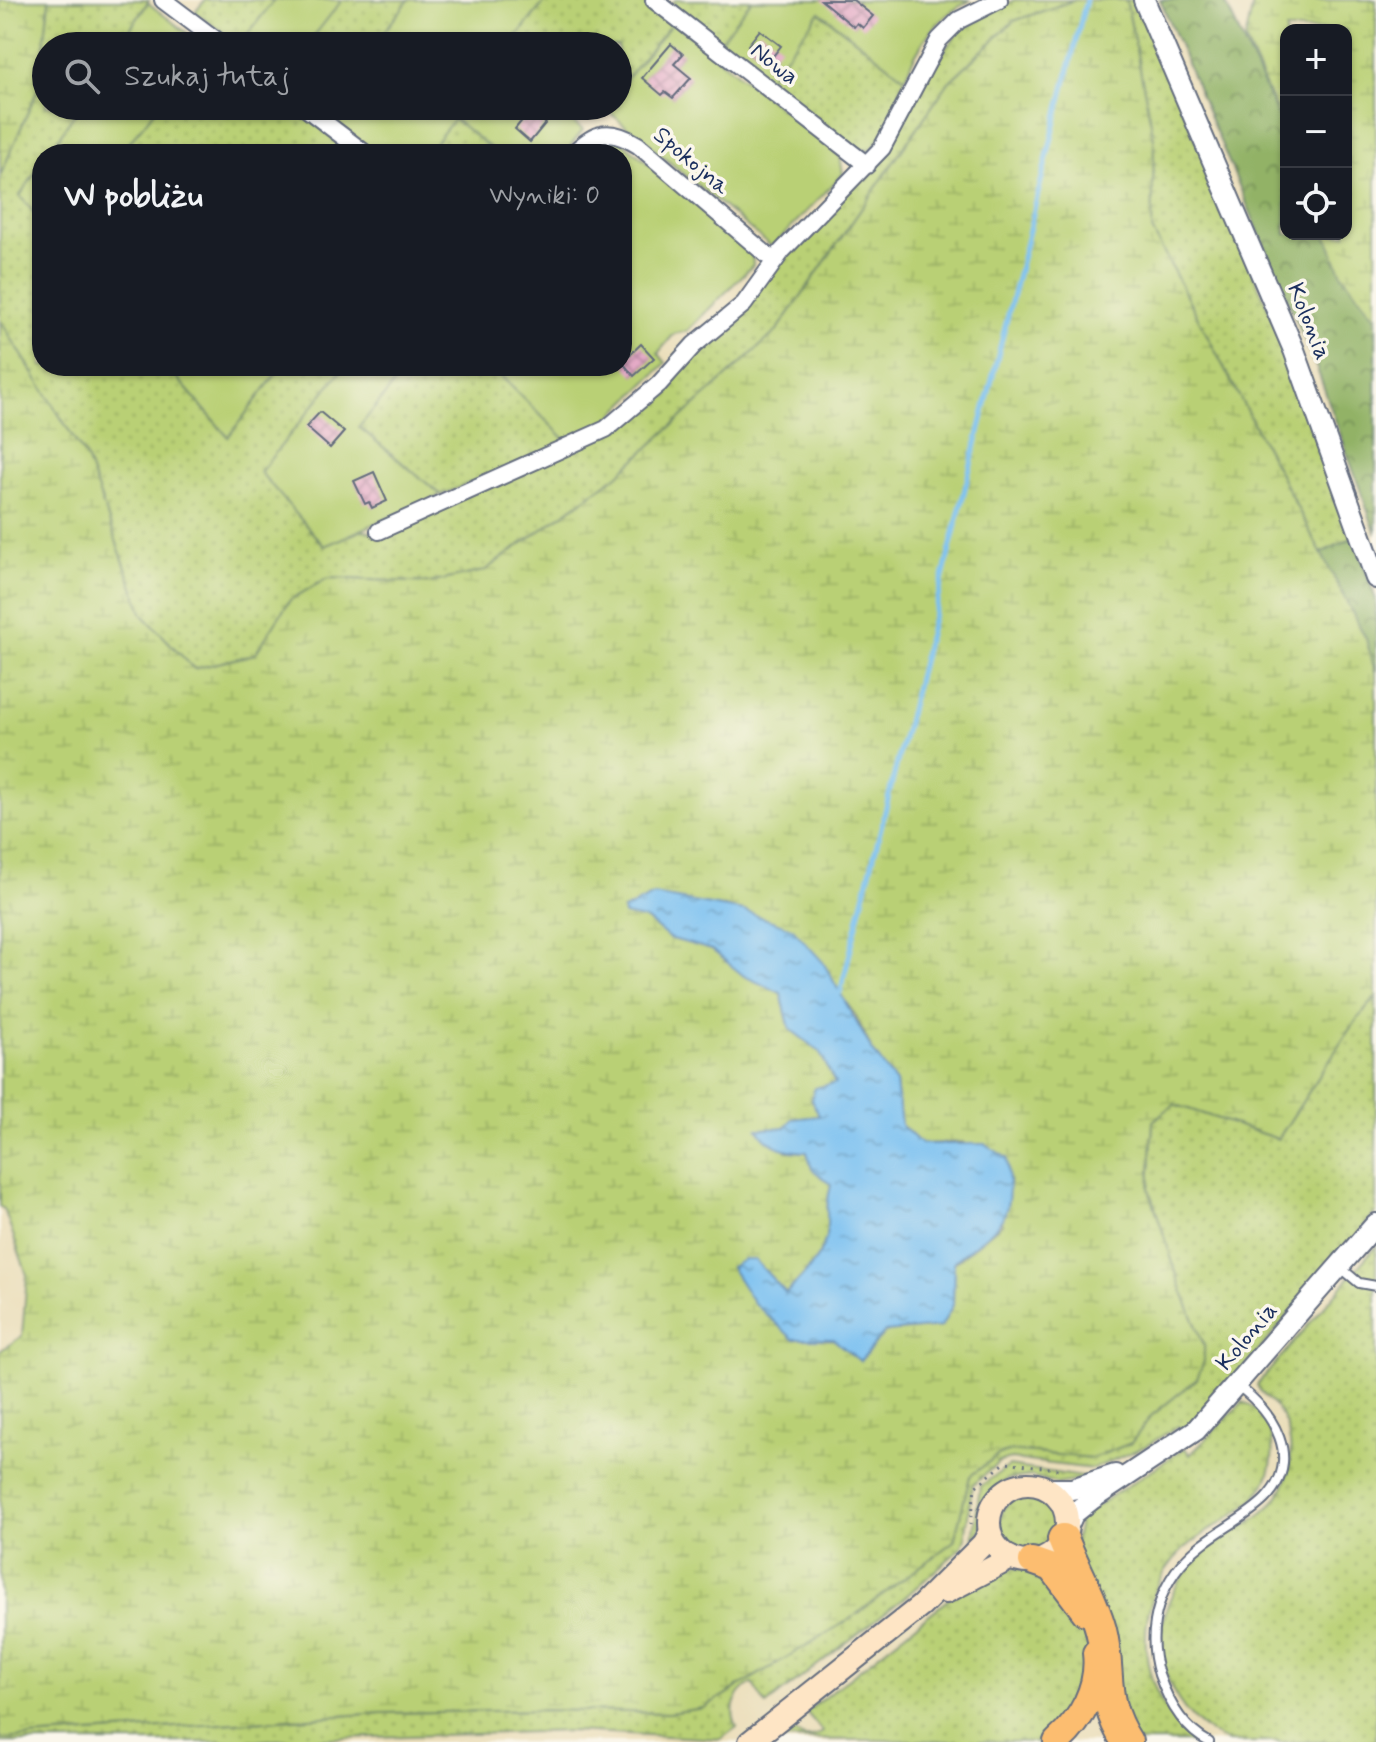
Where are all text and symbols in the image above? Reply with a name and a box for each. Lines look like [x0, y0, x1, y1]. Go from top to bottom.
map controls [1280, 24, 1352, 240]
button: + [1280, 24, 1352, 96]
search box [32, 32, 632, 120]
street label: Nowa [744, 36, 804, 93]
icon: search [60, 54, 104, 98]
text: Szukaj tutaj [124, 57, 290, 96]
button: − [1280, 96, 1352, 168]
street label: Spokojna [646, 120, 736, 202]
button: locate [1280, 168, 1352, 240]
text: W pobliżu [64, 174, 203, 219]
text: Wyniki: 0 [489, 179, 600, 213]
street label: Kolonia [1279, 278, 1338, 365]
street label: Kolonia [1209, 1296, 1285, 1378]

